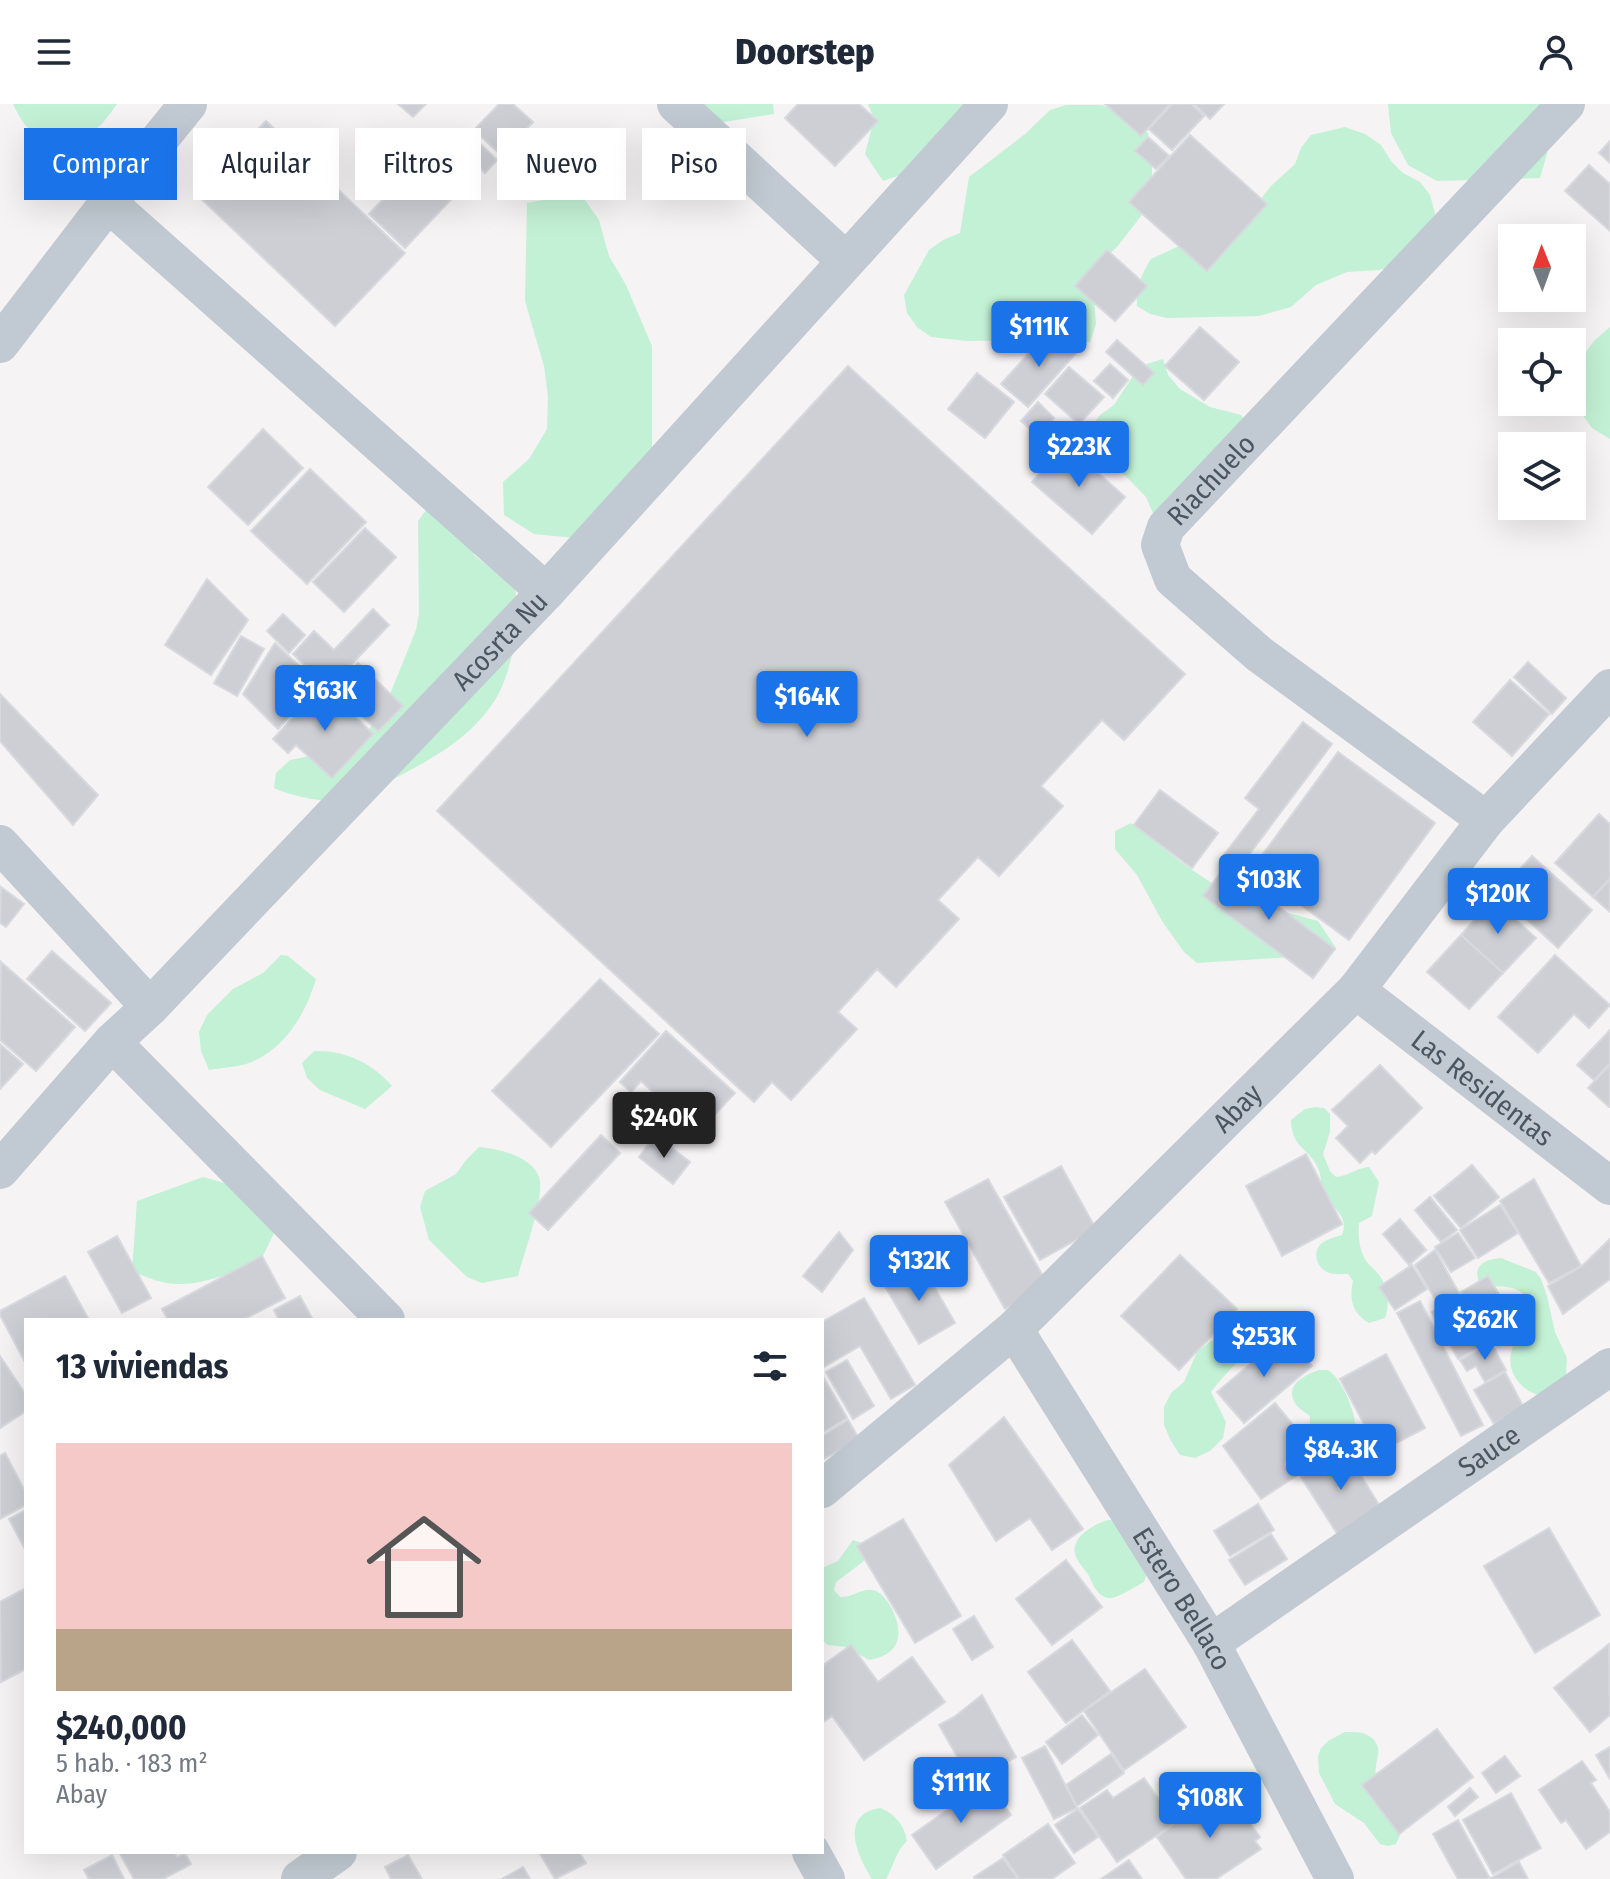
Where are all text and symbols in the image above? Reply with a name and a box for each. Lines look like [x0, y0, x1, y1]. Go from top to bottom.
icon: menu [32, 30, 76, 74]
text: Doorstep [735, 30, 875, 74]
icon: person [1534, 30, 1578, 74]
chip: Comprar [24, 128, 177, 200]
chip: Alquilar [193, 128, 339, 200]
chip: Filtros [355, 128, 481, 200]
chip: Nuevo [497, 128, 626, 200]
chip: Piso [642, 128, 746, 200]
north arrow [1498, 224, 1586, 312]
map controls [1498, 224, 1586, 520]
pin: $111K [983, 301, 1095, 369]
text: $111K [1009, 311, 1069, 342]
button: locate [1498, 328, 1586, 416]
pin: $223K [1023, 421, 1135, 489]
street label: Riachuelo [1160, 427, 1262, 532]
text: $223K [1047, 431, 1111, 462]
button: layers [1498, 432, 1586, 520]
street label: Acosrta Nu [445, 585, 554, 697]
pin: $163K [269, 665, 381, 733]
pin: $164K [751, 671, 863, 739]
text: $163K [293, 675, 357, 706]
text: $164K [774, 681, 840, 712]
pin: $103K [1213, 854, 1325, 922]
text: $103K [1237, 864, 1301, 895]
pin: $120K [1442, 868, 1554, 936]
text: $120K [1466, 878, 1530, 909]
street label: Las Residentas [1405, 1023, 1560, 1153]
street label: Abay [1206, 1076, 1269, 1139]
pin: $240K [608, 1092, 720, 1160]
text: $240K [631, 1102, 697, 1133]
pin: $132K [863, 1235, 975, 1303]
text: $132K [888, 1245, 950, 1276]
pin: $262K [1429, 1294, 1541, 1362]
text: $262K [1452, 1304, 1518, 1335]
pin: $253K [1208, 1311, 1320, 1379]
text: $253K [1232, 1321, 1296, 1352]
icon: filters [748, 1344, 792, 1388]
text: 13 viviendas [56, 1346, 228, 1387]
street label: Sauce [1452, 1418, 1526, 1484]
pin: $84.3K [1276, 1424, 1406, 1492]
text: $84.3K [1304, 1434, 1378, 1465]
icon: home [352, 1495, 496, 1639]
street label: Estero Bellaco [1126, 1521, 1239, 1676]
text: $240,000 [56, 1707, 187, 1748]
text: 5 hab. · 183 m² [56, 1748, 208, 1779]
pin: $111K [905, 1757, 1017, 1825]
text: $111K [931, 1767, 991, 1798]
pin: $108K [1154, 1772, 1266, 1840]
text: Abay [56, 1779, 107, 1810]
text: $108K [1177, 1782, 1243, 1813]

